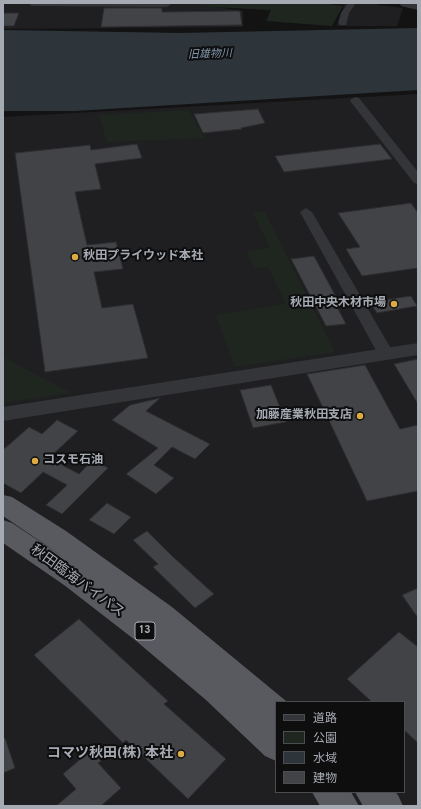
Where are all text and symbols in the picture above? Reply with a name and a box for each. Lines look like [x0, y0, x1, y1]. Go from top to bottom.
water label: 旧雄物川 [188, 48, 232, 62]
place label: 秋田プライウッド本社 [83, 250, 203, 264]
marker: 秋田プライウッド本社 [70, 252, 80, 262]
place label: 秋田中央木材市場 [290, 297, 386, 311]
marker: 秋田中央木材市場 [389, 299, 399, 309]
place label: 加藤産業秋田支店 [256, 409, 352, 423]
marker: 加藤産業秋田支店 [355, 411, 365, 421]
place label: コスモ石油 [43, 454, 103, 468]
marker: コスモ石油 [30, 456, 40, 466]
street label: 秋田臨海バイパス [27, 542, 127, 622]
road number: 13 [135, 622, 155, 640]
legend [275, 701, 405, 793]
text: 道路 [313, 711, 337, 727]
text: 公園 [313, 731, 337, 747]
place label: コマツ秋田(株) 本社 [47, 746, 173, 762]
marker: コマツ秋田(株) 本社 [176, 749, 186, 759]
text: 水域 [313, 751, 337, 767]
text: 建物 [313, 771, 337, 787]

